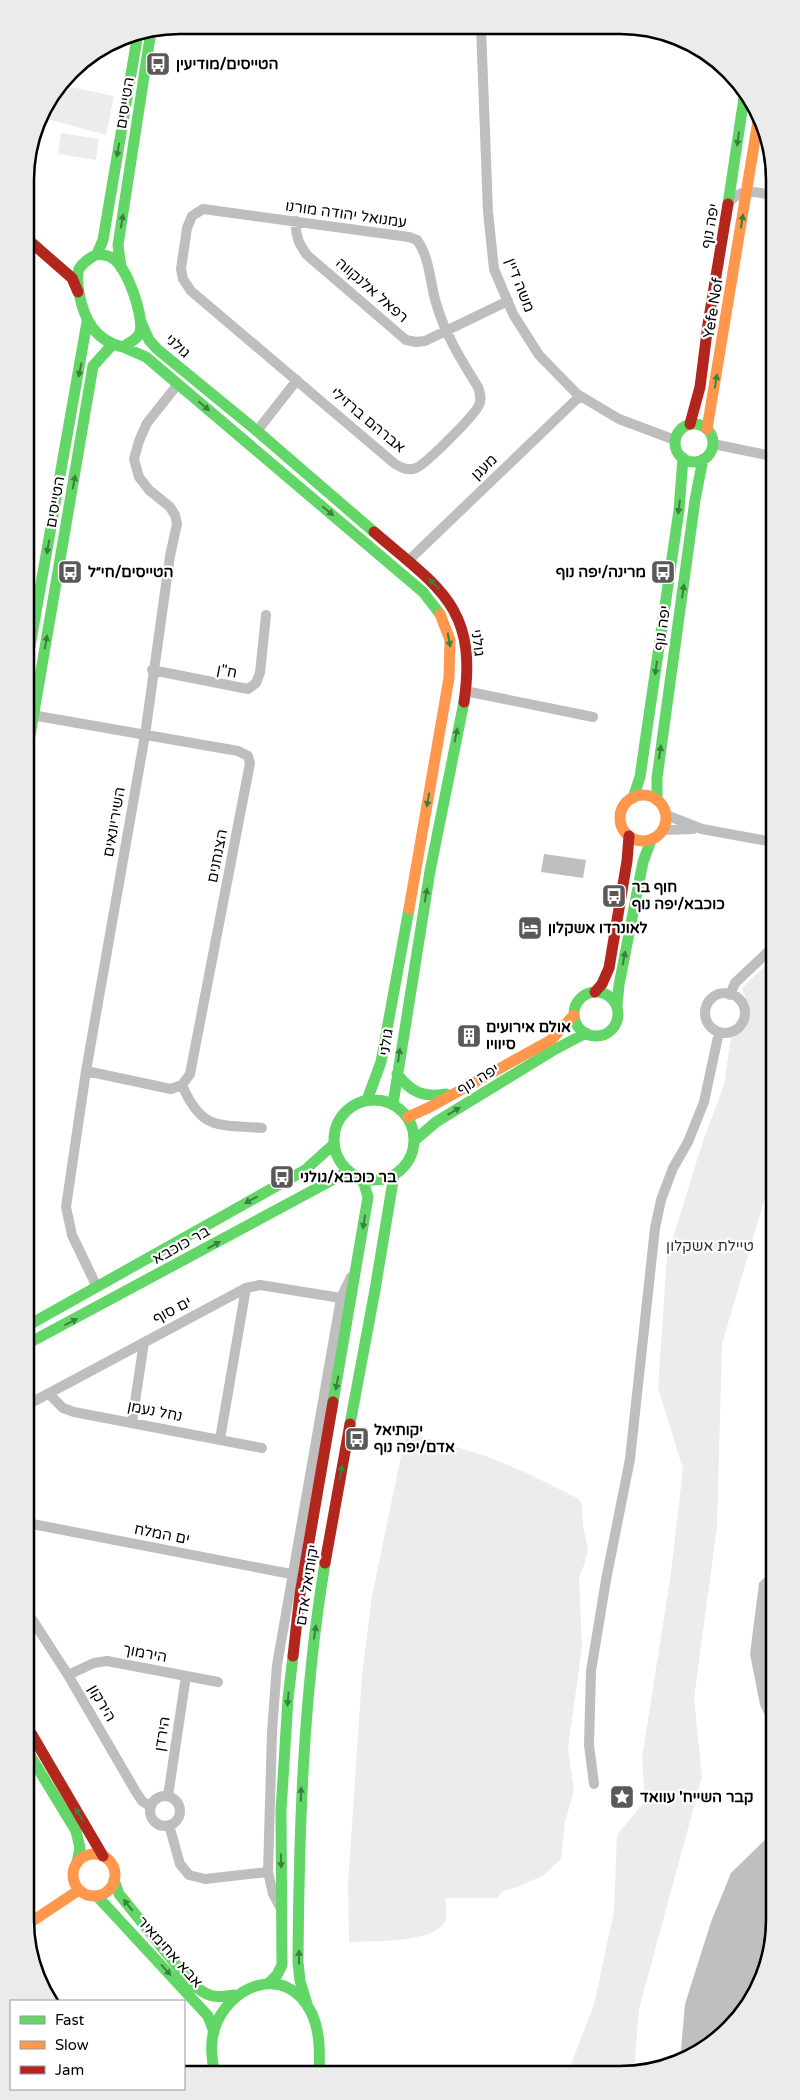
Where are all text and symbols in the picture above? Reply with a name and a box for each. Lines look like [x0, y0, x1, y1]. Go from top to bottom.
bus stop icon: הטייסים/מודיעין [145, 51, 171, 77]
place label: הטייסים/מודיעין [176, 55, 278, 73]
street label: הטייסים [112, 76, 138, 130]
one-way arrow [734, 132, 742, 148]
one-way arrow [114, 143, 122, 159]
street label: עמנואל יהודה מורנו [284, 197, 408, 231]
street label: יפה נוף [697, 202, 723, 250]
one-way arrow [118, 212, 126, 228]
one-way arrow [739, 213, 747, 229]
street label: רפאל אלנקווה [332, 254, 412, 326]
street label: משה דיין [501, 255, 539, 315]
street label: Yefe Nof [699, 276, 727, 340]
street label: גולני [162, 330, 194, 362]
one-way arrow [75, 362, 83, 378]
one-way arrow [713, 373, 721, 389]
street label: אברהם ברזילי [327, 383, 409, 457]
one-way arrow [198, 400, 210, 412]
street label: מעגן [467, 450, 501, 484]
one-way arrow [70, 474, 78, 490]
street label: הטייסים [42, 475, 68, 529]
one-way arrow [675, 499, 683, 515]
one-way arrow [321, 506, 334, 517]
one-way arrow [43, 539, 51, 555]
bus stop icon: הטייסים/חי״ל [57, 559, 83, 585]
bus stop icon: מרינה/יפה נוף [650, 559, 676, 585]
place label: הטייסים/חי״ל [88, 563, 173, 581]
place label: מרינה/יפה נוף [556, 563, 646, 581]
one-way arrow [428, 578, 440, 590]
one-way arrow [679, 583, 687, 599]
street label: יפה נוף [650, 604, 674, 652]
street label: גולני [467, 628, 489, 658]
one-way arrow [445, 632, 453, 648]
one-way arrow [42, 634, 50, 650]
street label: ח"ן [215, 660, 239, 682]
one-way arrow [651, 660, 659, 676]
one-way arrow [452, 727, 460, 743]
one-way arrow [657, 743, 665, 759]
street label: השיריונאים [99, 786, 129, 858]
one-way arrow [424, 793, 432, 809]
street label: הצנחנים [203, 828, 231, 884]
place label: חוף בר כוכבא/יפה נוף [632, 878, 725, 913]
bus stop icon: חוף בר כוכבא/יפה נוף [601, 883, 627, 909]
one-way arrow [422, 887, 430, 903]
hotel icon: לאונרדו אשקלון [517, 915, 543, 941]
place label: לאונרדו אשקלון [548, 919, 648, 937]
one-way arrow [621, 950, 629, 966]
place label: אולם אירועים סיוויו [486, 1018, 571, 1053]
building icon: אולם אירועים סיוויו [456, 1023, 482, 1049]
street label: גולני [375, 1027, 397, 1057]
one-way arrow [395, 1047, 403, 1063]
street label: יפה נוף [454, 1060, 502, 1098]
one-way arrow [447, 1106, 460, 1115]
bus stop icon: בר כוכבא/גולני [269, 1164, 295, 1190]
place label: בר כוכבא/גולני [300, 1168, 397, 1186]
one-way arrow [244, 1196, 257, 1205]
one-way arrow [359, 1215, 367, 1231]
street label: בר כוכבא [149, 1222, 213, 1268]
park label: טיילת אשקלון [666, 1237, 754, 1255]
one-way arrow [206, 1241, 221, 1249]
street label: ים סוף [150, 1292, 194, 1328]
one-way arrow [63, 1318, 78, 1326]
one-way arrow [333, 1375, 341, 1391]
street label: נחל נעמן [126, 1397, 184, 1425]
place label: יקותיאל אדם/יפה נוף [374, 1421, 455, 1456]
bus stop icon: יקותיאל אדם/יפה נוף [344, 1426, 370, 1452]
one-way arrow [337, 1463, 345, 1479]
street label: ים המלח [133, 1520, 191, 1548]
street label: יקותיאל אדם [292, 1543, 322, 1627]
one-way arrow [311, 1624, 319, 1640]
street label: הירמוך [121, 1640, 169, 1666]
street label: הירקון [84, 1681, 120, 1725]
one-way arrow [284, 1691, 292, 1707]
street label: הירדן [150, 1715, 174, 1753]
place icon: קבר השייח' עוואד [609, 1784, 635, 1810]
one-way arrow [297, 1786, 305, 1802]
place label: קבר השייח' עוואד [640, 1788, 753, 1806]
one-way arrow [74, 1807, 83, 1820]
one-way arrow [278, 1853, 286, 1869]
one-way arrow [122, 1898, 133, 1911]
street label: אבא אחימאיר [133, 1913, 207, 1991]
one-way arrow [295, 1948, 303, 1964]
one-way arrow [160, 1963, 172, 1975]
legend [10, 2000, 185, 2090]
text: Fast [55, 2011, 85, 2029]
text: Slow [55, 2036, 89, 2054]
text: Jam [55, 2061, 84, 2079]

